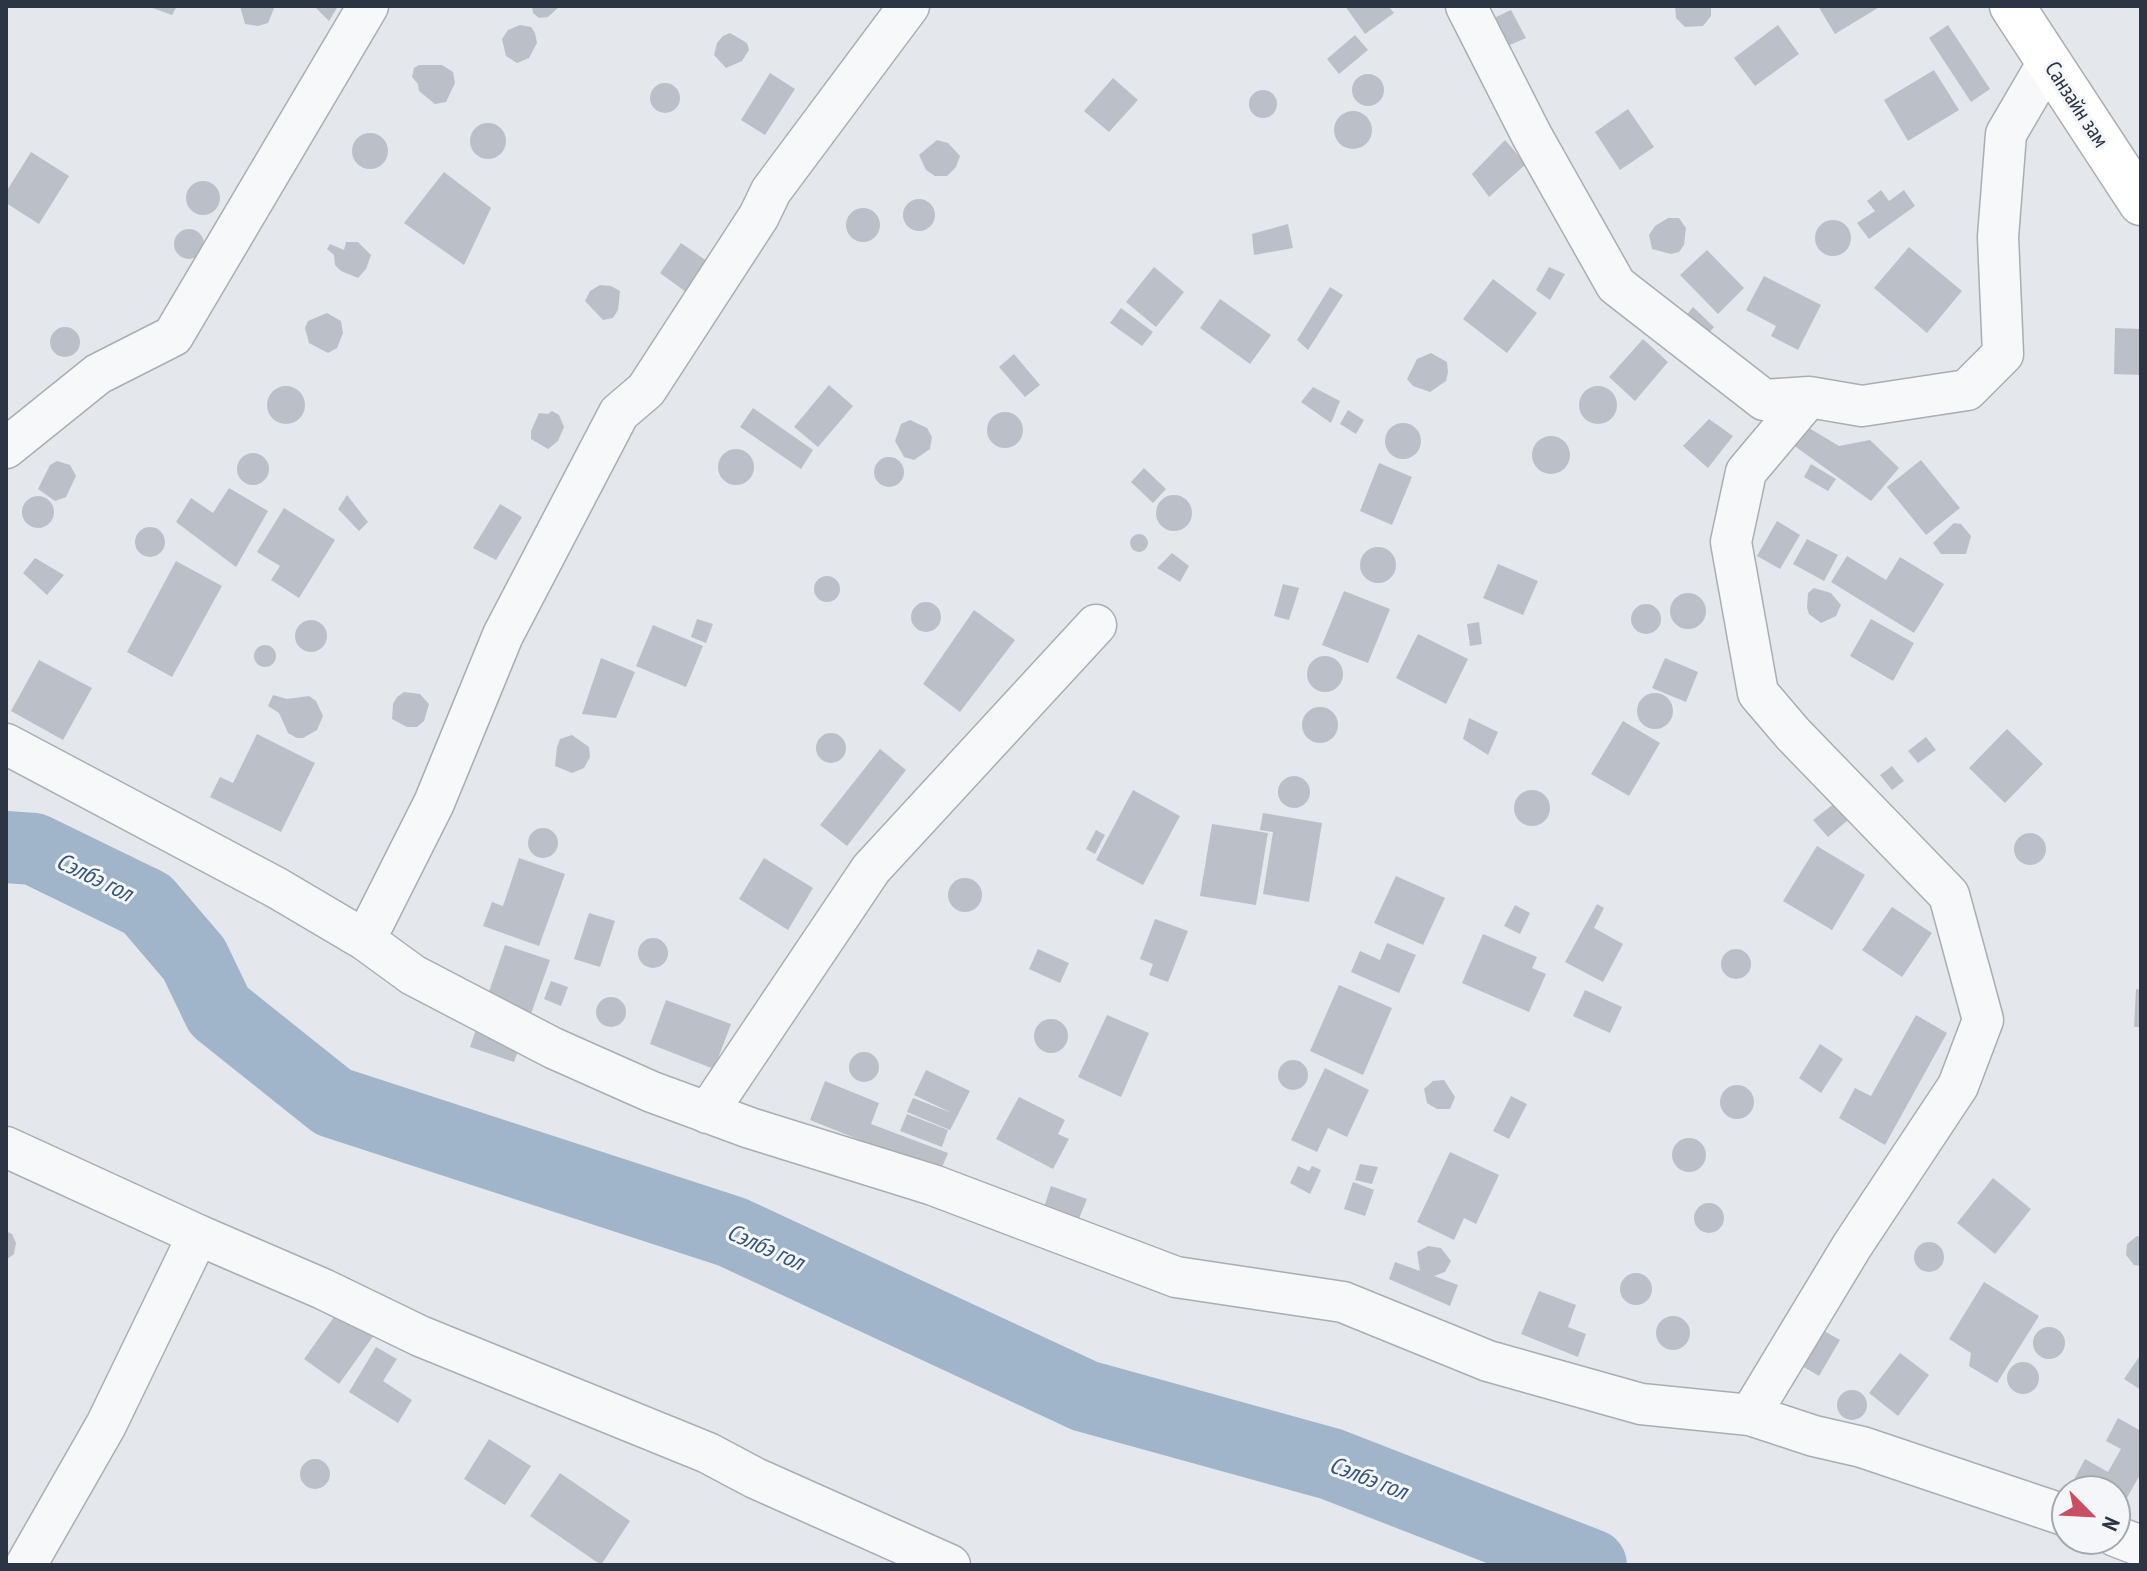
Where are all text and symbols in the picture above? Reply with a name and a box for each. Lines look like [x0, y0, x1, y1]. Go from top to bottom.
street label: Санзайн зам [2039, 57, 2113, 153]
water label: Сэлбэ гол [51, 847, 137, 909]
water label: Сэлбэ гол [722, 1218, 808, 1278]
water label: Сэлбэ гол [1325, 1451, 1411, 1507]
north arrow [2051, 1475, 2131, 1555]
text: N [2096, 1513, 2126, 1535]

